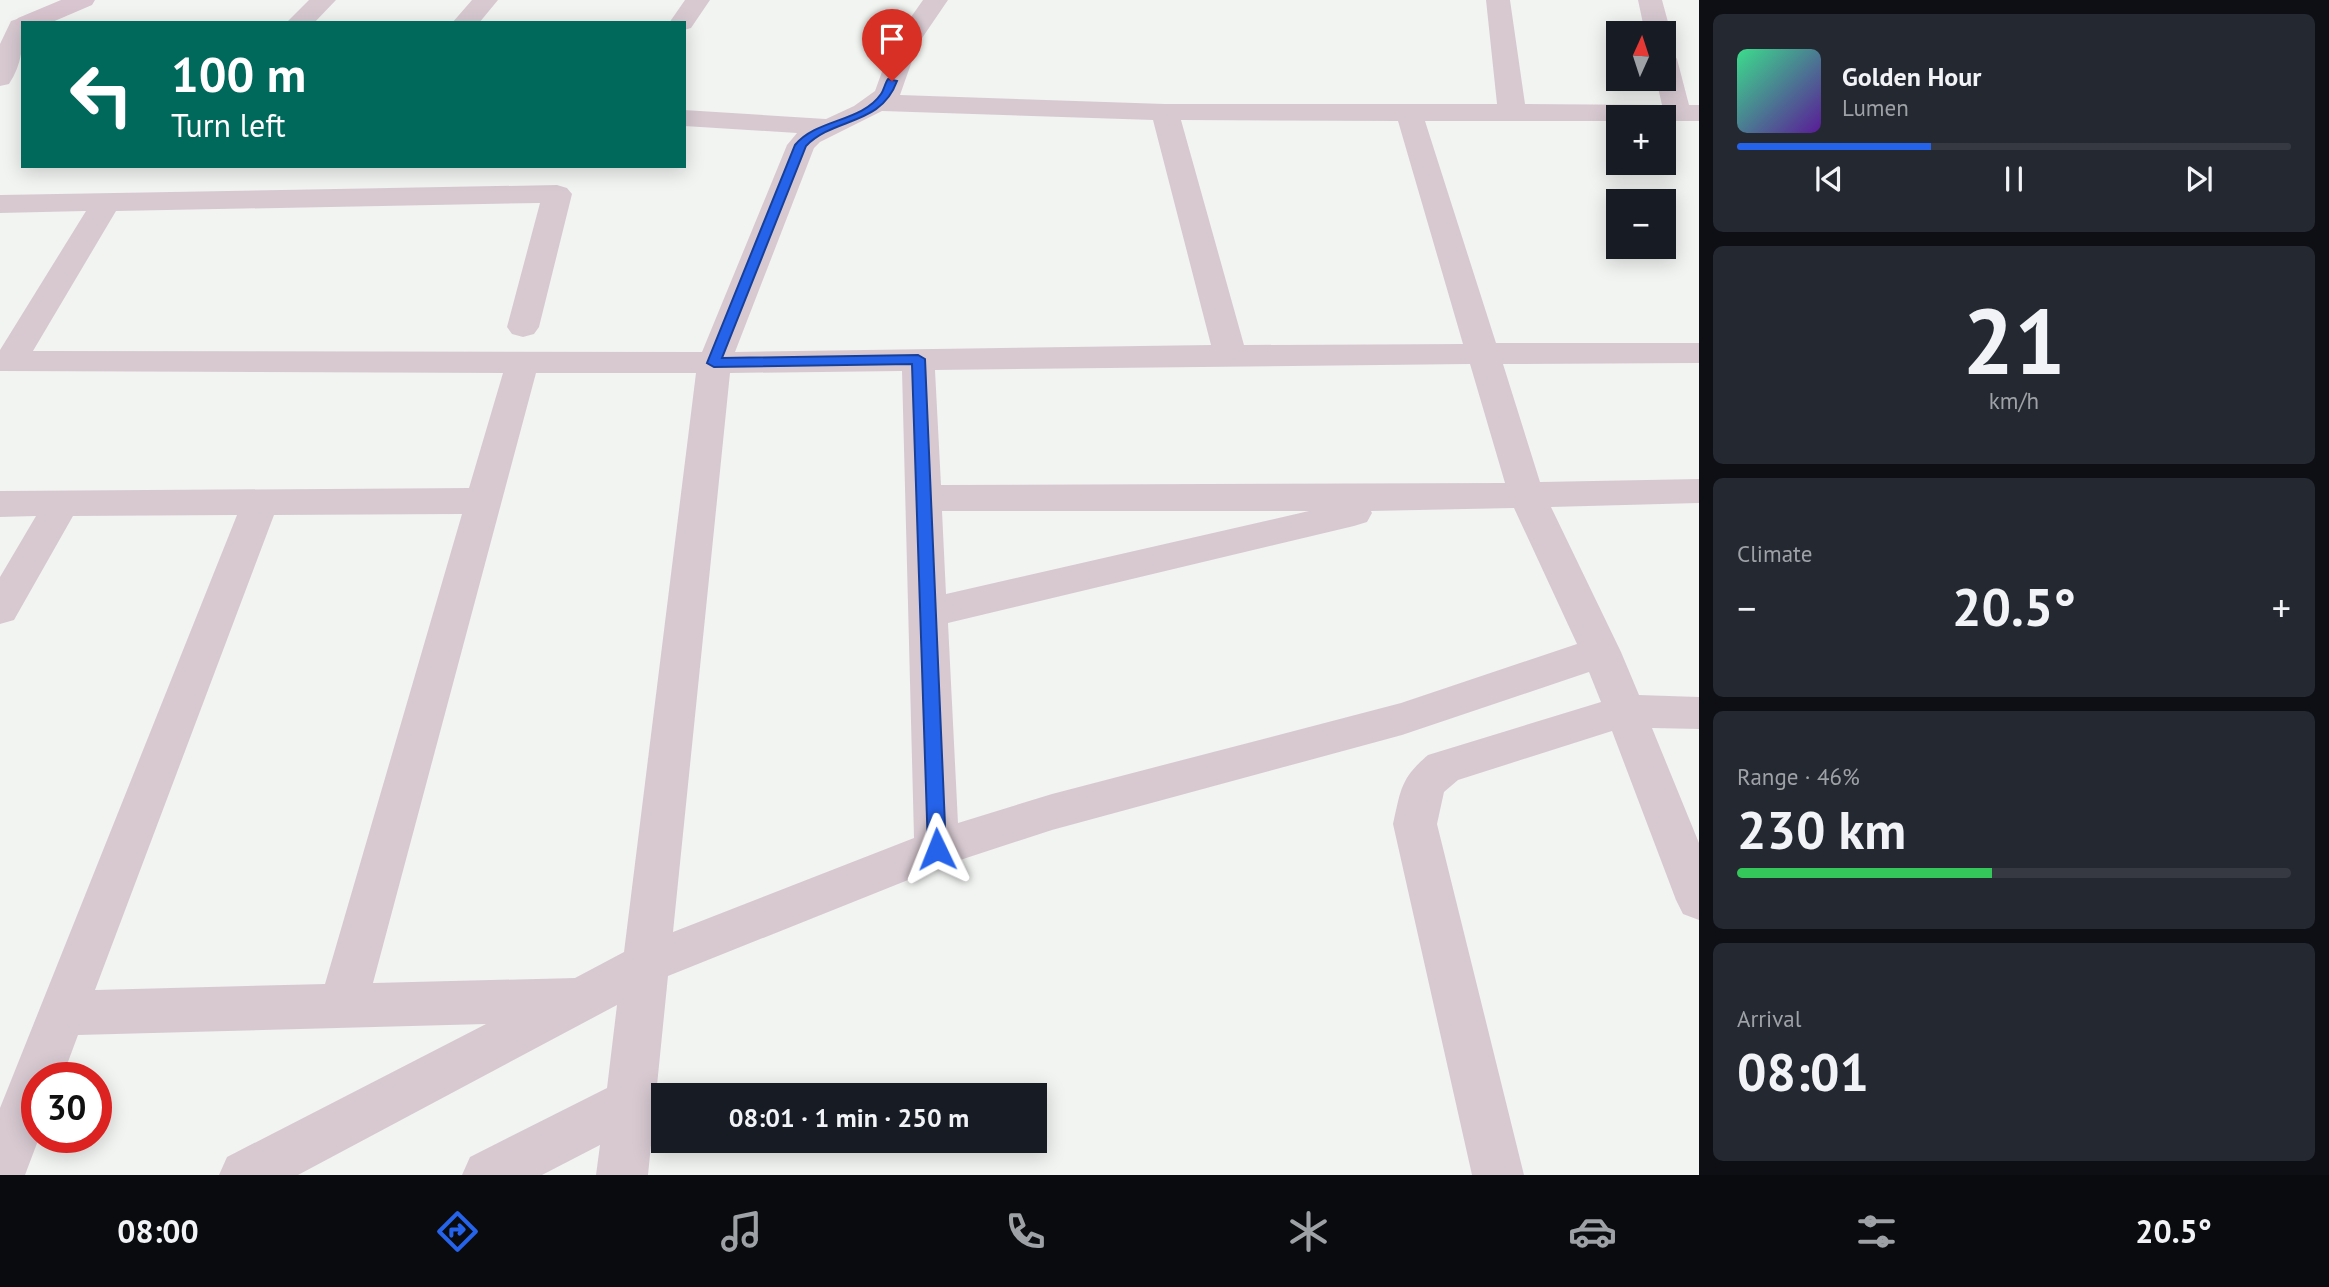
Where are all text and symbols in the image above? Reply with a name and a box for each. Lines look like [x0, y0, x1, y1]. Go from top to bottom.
pin [862, 9, 922, 81]
icon: arrive [873, 20, 911, 58]
north arrow [1606, 21, 1676, 91]
map controls [1606, 21, 1676, 259]
text: 100 m [171, 42, 306, 106]
icon: left [56, 49, 147, 140]
text: Golden Hour [1842, 60, 1981, 93]
text: Lumen [1842, 93, 1909, 122]
text: Turn left [171, 104, 286, 146]
button: + [1606, 105, 1676, 175]
icon: previous [1810, 160, 1848, 198]
icon: pause [1995, 160, 2033, 198]
icon: next [2180, 160, 2218, 198]
button: − [1606, 189, 1676, 259]
text: 21 [1962, 281, 2066, 399]
text: km/h [1989, 386, 2039, 415]
text: Climate [1737, 539, 1812, 568]
text: 20.5° [1952, 573, 2076, 640]
text: − [1737, 583, 1756, 632]
text: + [2272, 583, 2291, 632]
text: Range · 46% [1737, 762, 1860, 791]
text: 230 km [1737, 796, 1906, 863]
position arrow [900, 812, 974, 886]
text: Arrival [1737, 1004, 1801, 1033]
text: 08:01 [1737, 1038, 1869, 1105]
speed limit sign: 30 [21, 1062, 112, 1153]
text: 08:01 · 1 min · 250 m [729, 1101, 969, 1134]
icon: directions [433, 1207, 482, 1256]
icon: music [717, 1207, 766, 1256]
icon: phone [1001, 1207, 1050, 1256]
icon: climate [1284, 1207, 1333, 1256]
icon: car [1568, 1207, 1617, 1256]
icon: filters [1852, 1207, 1901, 1256]
text: 08:00 [117, 1210, 199, 1252]
text: 20.5° [2135, 1210, 2212, 1252]

